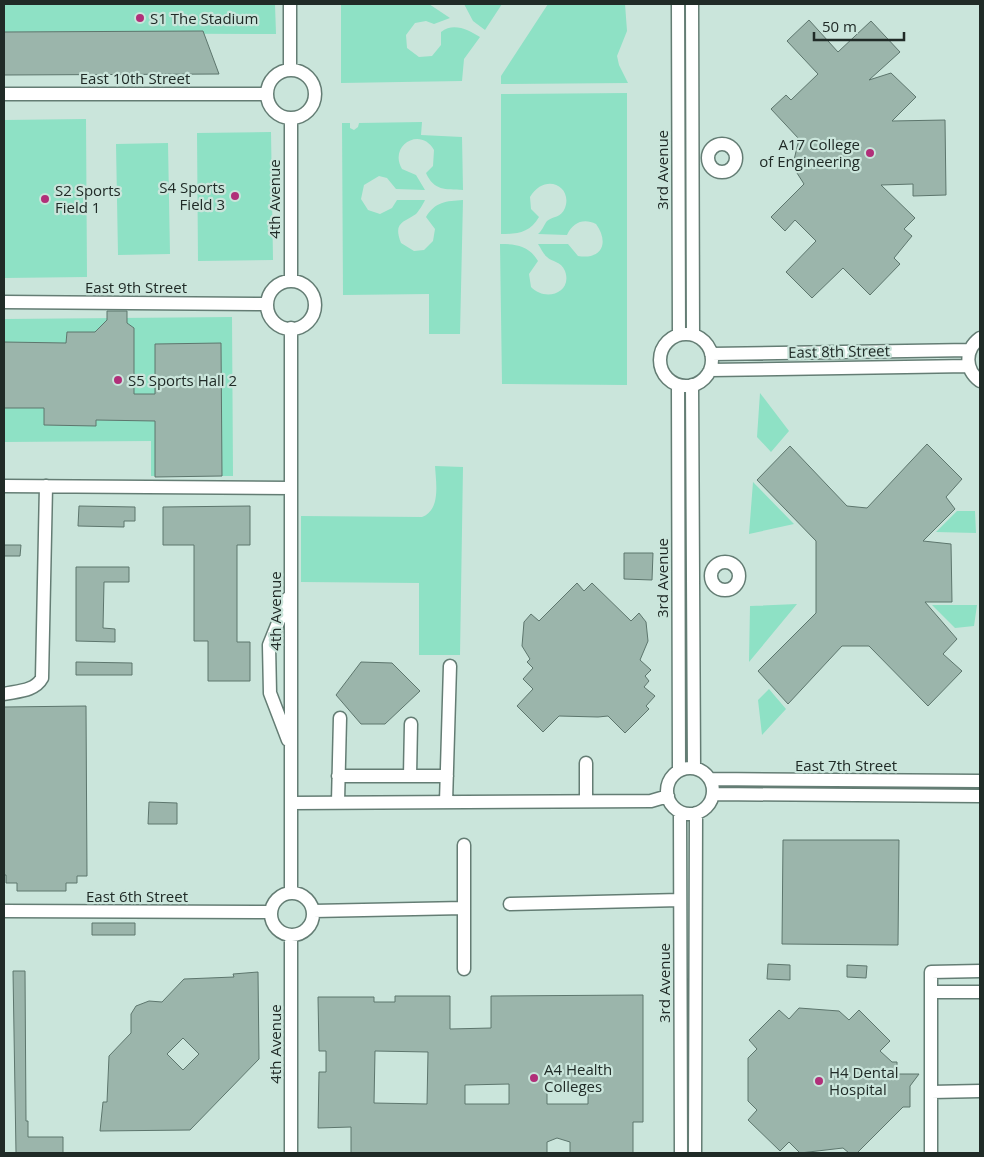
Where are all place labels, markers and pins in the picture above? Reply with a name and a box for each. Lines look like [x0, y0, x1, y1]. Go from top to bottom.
place label: S1 The Stadium [150, 8, 258, 28]
marker: S1 The Stadium [134, 12, 146, 24]
place label: A17 College of Engineering [759, 134, 860, 171]
marker: A17 College of Engineering [864, 147, 876, 159]
place label: S4 Sports Field 3 [159, 177, 225, 214]
place label: S2 Sports Field 1 [55, 180, 121, 217]
marker: S4 Sports Field 3 [229, 190, 241, 202]
marker: S2 Sports Field 1 [39, 193, 51, 205]
place label: S5 Sports Hall 2 [128, 370, 237, 390]
marker: S5 Sports Hall 2 [112, 374, 124, 386]
place label: A4 Health Colleges [544, 1059, 612, 1096]
place label: H4 Dental Hospital [829, 1062, 899, 1099]
marker: A4 Health Colleges [528, 1072, 540, 1084]
marker: H4 Dental Hospital [813, 1075, 825, 1087]

